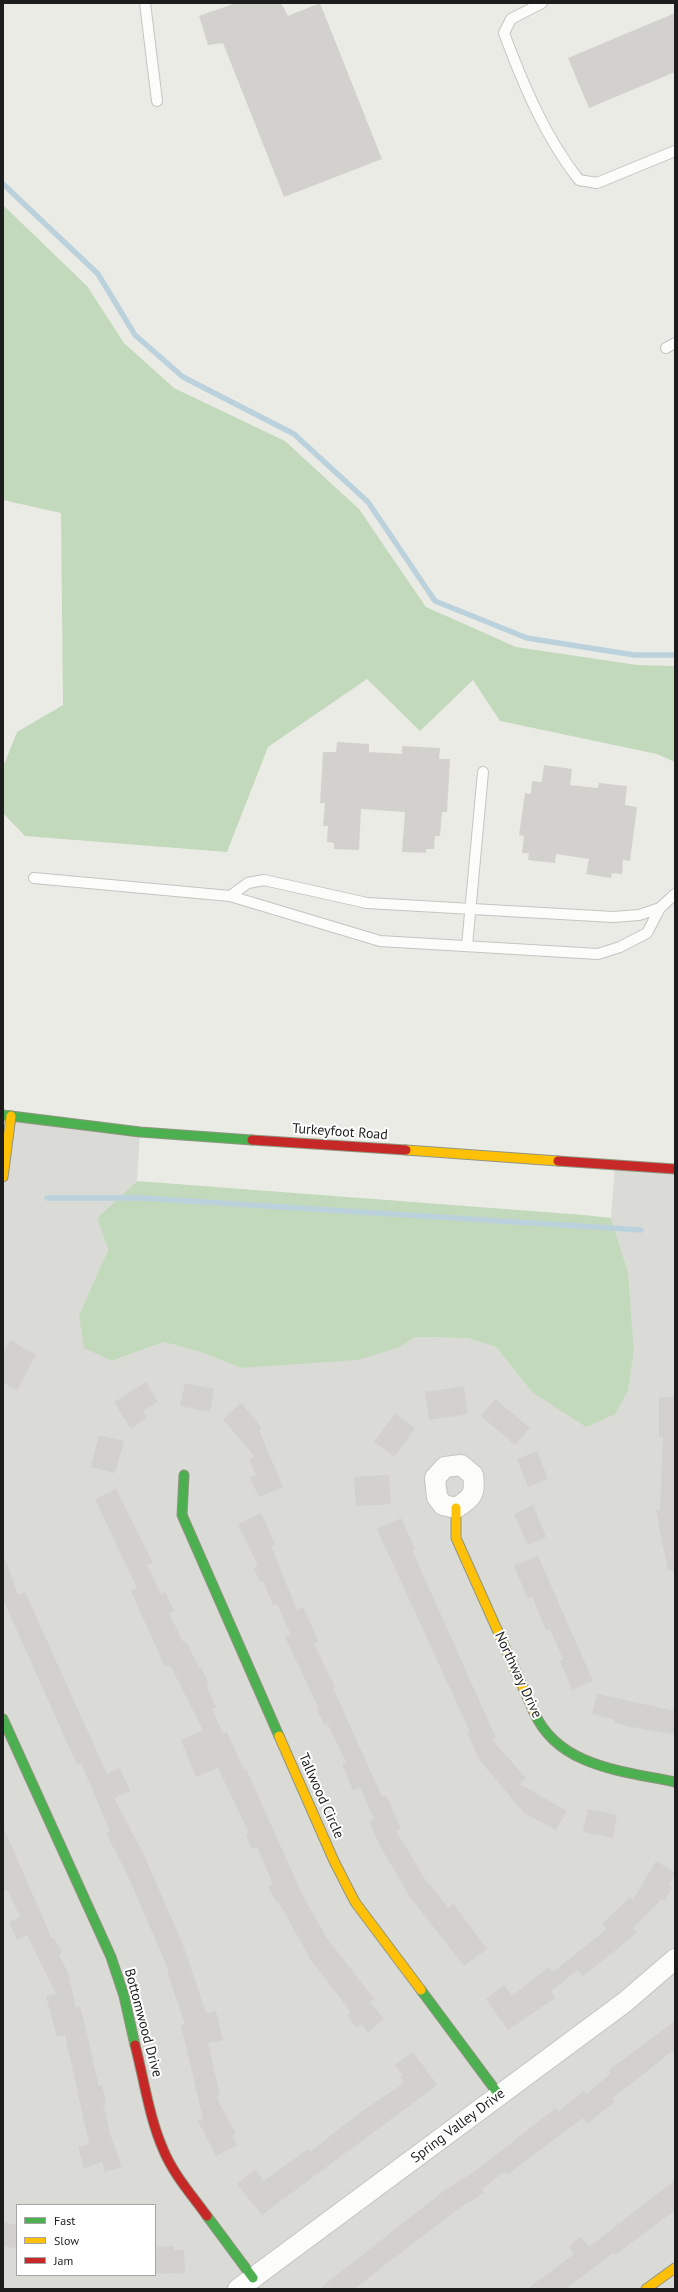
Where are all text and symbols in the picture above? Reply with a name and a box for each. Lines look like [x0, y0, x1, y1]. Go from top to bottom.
street label: Turkeyfoot Road [292, 1120, 388, 1144]
street label: Northway Drive [491, 1629, 545, 1721]
street label: Tallwood Circle [295, 1751, 347, 1841]
street label: Bottomwood Drive [120, 1967, 166, 2079]
street label: Spring Valley Drive [408, 2085, 508, 2167]
legend [16, 2204, 156, 2276]
text: Fast [54, 2213, 75, 2228]
text: Slow [54, 2233, 79, 2248]
text: Jam [54, 2253, 73, 2268]

